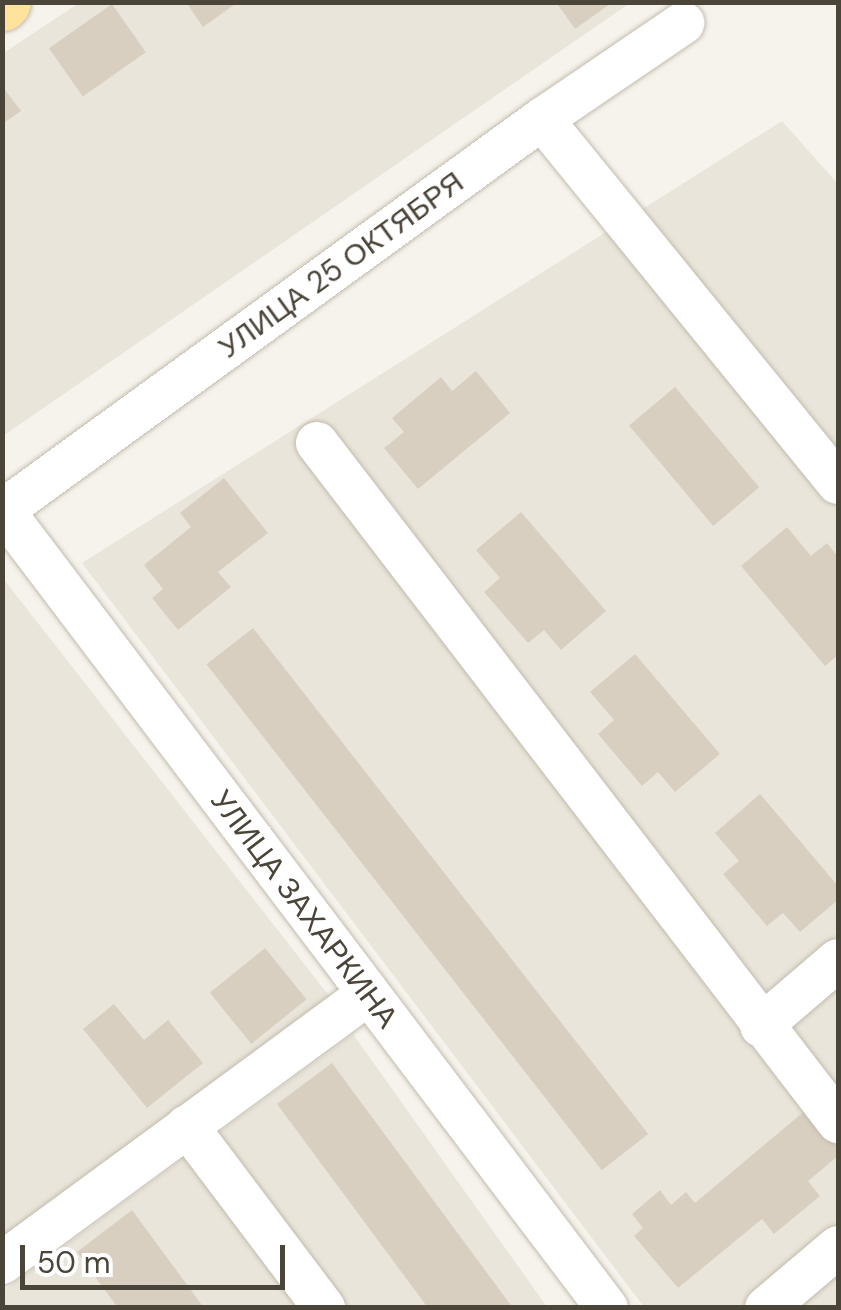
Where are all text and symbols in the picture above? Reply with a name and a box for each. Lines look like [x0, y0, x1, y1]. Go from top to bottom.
street label: УЛИЦА 25 ОКТЯБРЯ [212, 164, 470, 366]
street label: УЛИЦА ЗАХАРКИНА [203, 783, 405, 1035]
scale bar [25, 1225, 290, 1287]
text: 50 m [37, 1243, 111, 1282]

